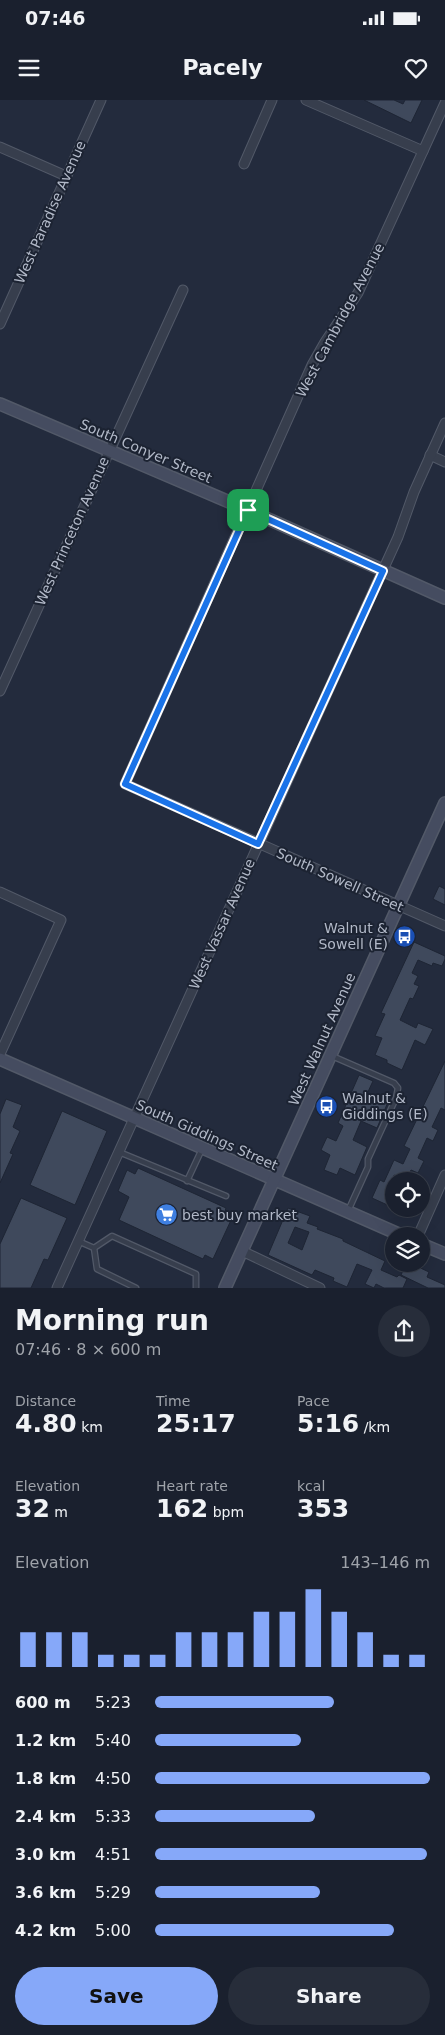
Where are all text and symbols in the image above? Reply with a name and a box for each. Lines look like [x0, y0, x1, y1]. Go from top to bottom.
text: 07:46 [25, 7, 85, 29]
icon: menu [15, 54, 43, 82]
icon: heart [402, 54, 430, 82]
text: Pacely [182, 55, 263, 80]
street label: West Paradise Avenue [11, 138, 89, 286]
street label: West Cambridge Avenue [293, 240, 387, 400]
street label: South Conyer Street [78, 416, 215, 486]
street label: West Princeton Avenue [32, 454, 112, 608]
pin [227, 489, 269, 531]
icon: arrive [234, 496, 262, 524]
street label: South Sowell Street [274, 845, 406, 915]
street label: West Vassar Avenue [186, 856, 258, 992]
place label: Walnut & Sowell (E) [318, 920, 388, 952]
bus stop icon: Walnut & Sowell (E) [392, 924, 416, 948]
street label: West Walnut Avenue [285, 970, 359, 1108]
place label: Walnut & Giddings (E) [342, 1090, 428, 1122]
bus stop icon: Walnut & Giddings (E) [314, 1094, 338, 1118]
street label: South Giddings Street [134, 1096, 281, 1174]
map controls [385, 1172, 430, 1272]
button: locate [385, 1172, 430, 1217]
supermarket icon: best buy market [154, 1203, 178, 1227]
place label: best buy market [182, 1207, 297, 1223]
button: layers [385, 1227, 430, 1272]
text: Morning run [15, 1304, 209, 1337]
button: share [378, 1305, 430, 1357]
text: 07:46 · 8 × 600 m [15, 1340, 161, 1359]
text: Distance [15, 1393, 76, 1409]
text: Time [156, 1393, 190, 1409]
text: Pace [297, 1393, 330, 1409]
text: 4.80 [15, 1409, 77, 1438]
text: 25:17 [156, 1409, 236, 1438]
text: 5:16 [297, 1409, 359, 1438]
text: km [77, 1419, 103, 1435]
text: /km [359, 1419, 390, 1435]
text: Elevation [15, 1478, 80, 1494]
text: Heart rate [156, 1478, 228, 1494]
text: kcal [297, 1478, 325, 1494]
text: 32 [15, 1494, 50, 1523]
text: 162 [156, 1494, 208, 1523]
text: 353 [297, 1494, 349, 1523]
text: m [50, 1504, 68, 1520]
text: bpm [208, 1504, 244, 1520]
text: Elevation [15, 1553, 89, 1572]
text: 143–146 m [340, 1553, 430, 1572]
text: 600 m [15, 1693, 71, 1712]
text: 5:23 [95, 1693, 131, 1712]
text: 1.2 km [15, 1731, 76, 1750]
text: 5:40 [95, 1731, 131, 1750]
text: 1.8 km [15, 1769, 76, 1788]
text: 4:50 [95, 1769, 131, 1788]
text: 2.4 km [15, 1807, 76, 1826]
text: 5:33 [95, 1807, 131, 1826]
text: 3.0 km [15, 1845, 76, 1864]
text: 4:51 [95, 1845, 131, 1864]
text: 3.6 km [15, 1883, 76, 1902]
text: 5:29 [95, 1883, 131, 1902]
text: 4.2 km [15, 1921, 76, 1940]
text: 5:00 [95, 1921, 131, 1940]
button: Save [15, 1967, 218, 2025]
button: Share [228, 1967, 430, 2025]

